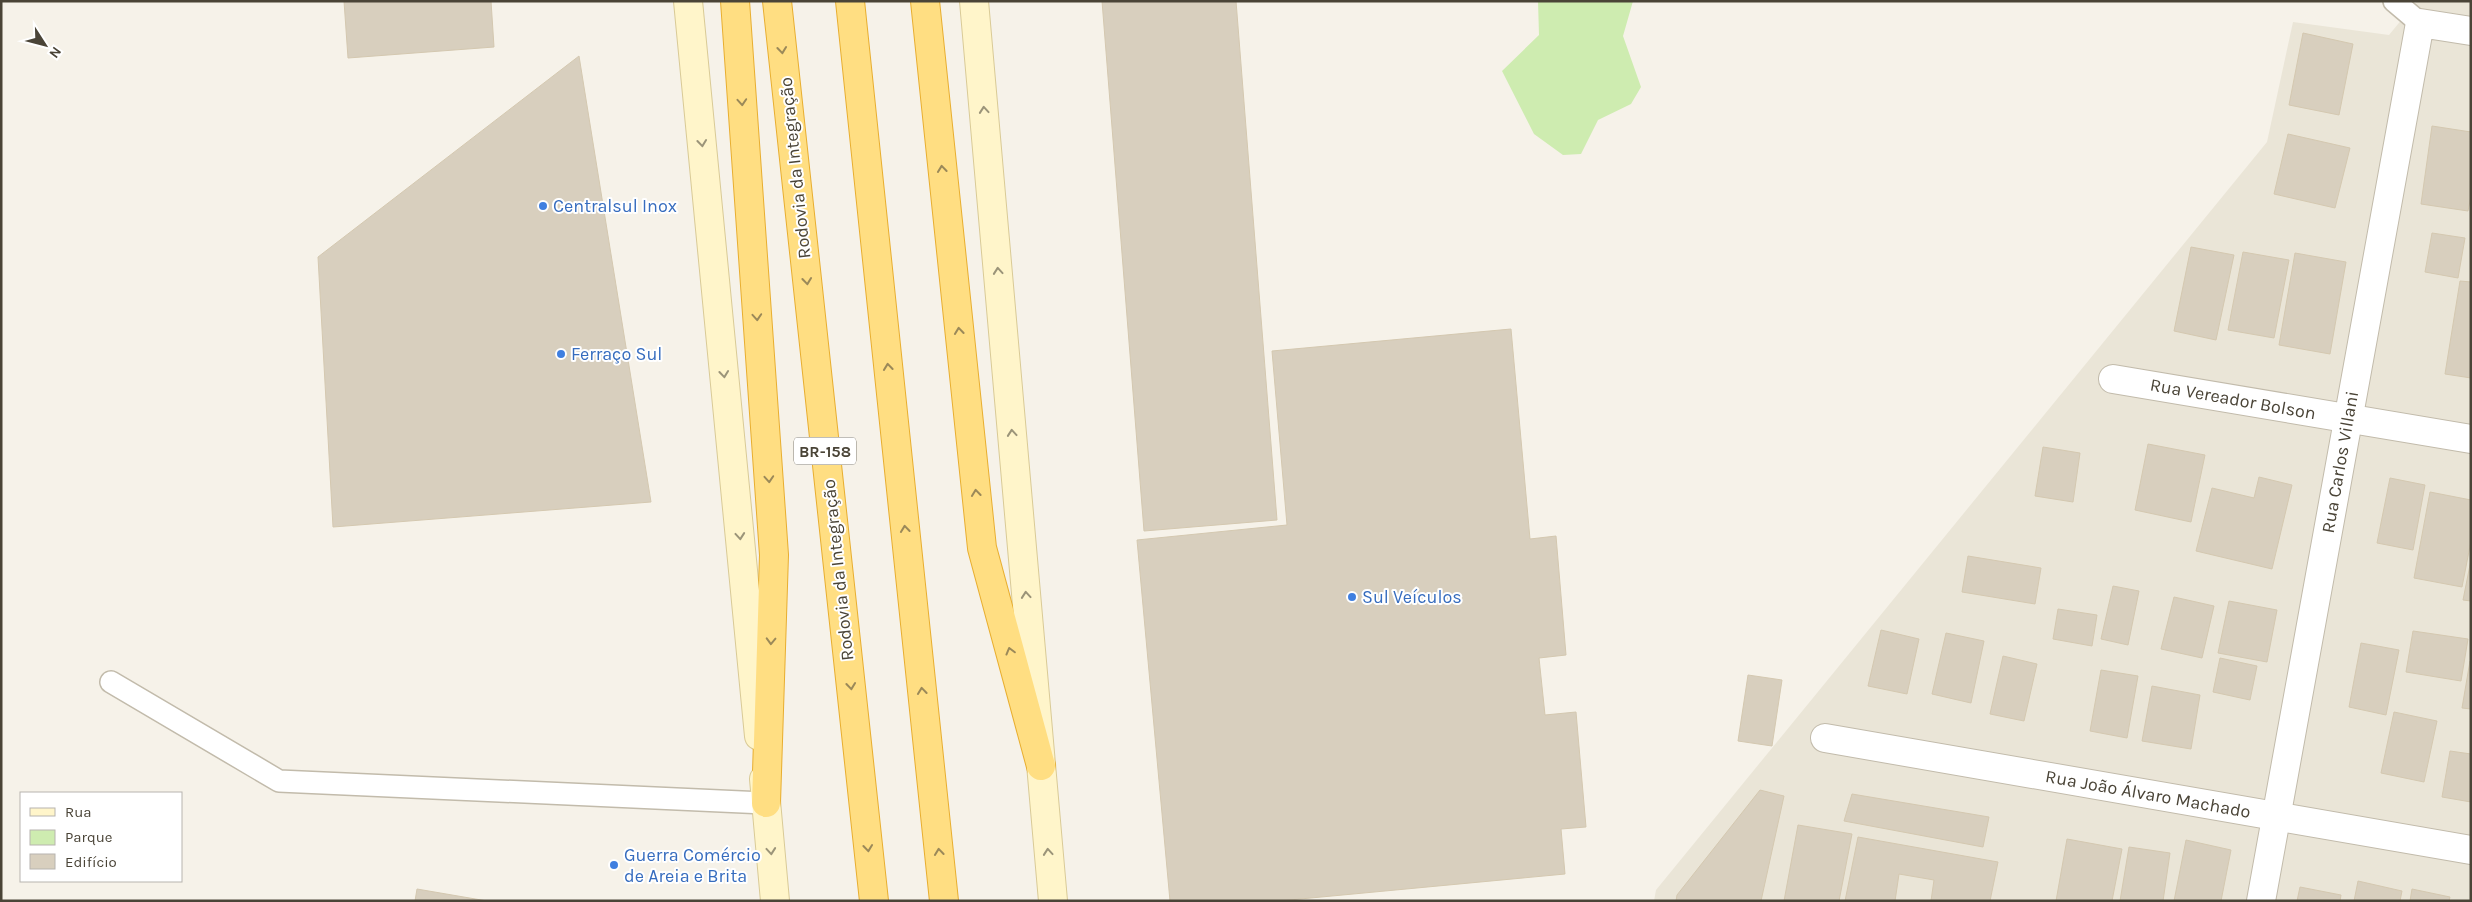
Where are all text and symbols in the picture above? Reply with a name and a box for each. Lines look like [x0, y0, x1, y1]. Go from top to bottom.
north arrow [20, 20, 70, 70]
text: N [45, 43, 65, 61]
one-way arrow [776, 46, 787, 54]
street label: Rodovia da Integração [775, 76, 815, 260]
one-way arrow [737, 99, 748, 107]
one-way arrow [978, 105, 989, 113]
one-way arrow [696, 139, 707, 147]
one-way arrow [937, 165, 948, 173]
place label: Centralsul Inox [553, 195, 677, 217]
marker: Centralsul Inox [537, 200, 549, 212]
one-way arrow [992, 267, 1003, 275]
one-way arrow [801, 277, 812, 285]
one-way arrow [752, 313, 763, 321]
one-way arrow [954, 327, 965, 335]
place label: Ferraço Sul [571, 343, 662, 365]
marker: Ferraço Sul [555, 348, 567, 360]
one-way arrow [883, 363, 894, 371]
one-way arrow [719, 370, 730, 378]
street label: Rua Vereador Bolson [2148, 374, 2318, 424]
street label: Rua Carlos Villani [2317, 389, 2363, 535]
one-way arrow [1007, 429, 1018, 437]
road number: BR-158 [794, 438, 856, 464]
one-way arrow [763, 475, 774, 483]
street label: Rodovia da Integração [818, 478, 858, 662]
one-way arrow [971, 488, 982, 496]
one-way arrow [900, 525, 911, 533]
one-way arrow [734, 532, 745, 540]
place label: Sul Veículos [1362, 586, 1462, 608]
one-way arrow [1021, 591, 1032, 599]
marker: Sul Veículos [1346, 591, 1358, 603]
one-way arrow [766, 638, 776, 645]
one-way arrow [1005, 647, 1016, 656]
one-way arrow [845, 682, 856, 690]
one-way arrow [917, 686, 928, 694]
street label: Rua João Álvaro Machado [2044, 764, 2252, 823]
legend [20, 792, 182, 882]
text: Rua [65, 803, 92, 821]
text: Parque [65, 828, 113, 846]
place label: Guerra Comércio de Areia e Brita [624, 844, 761, 887]
one-way arrow [862, 844, 873, 852]
one-way arrow [765, 847, 776, 855]
one-way arrow [934, 848, 945, 856]
one-way arrow [1043, 848, 1054, 856]
text: Edifício [65, 853, 117, 871]
marker: Guerra Comércio de Areia e Brita [608, 859, 620, 871]

